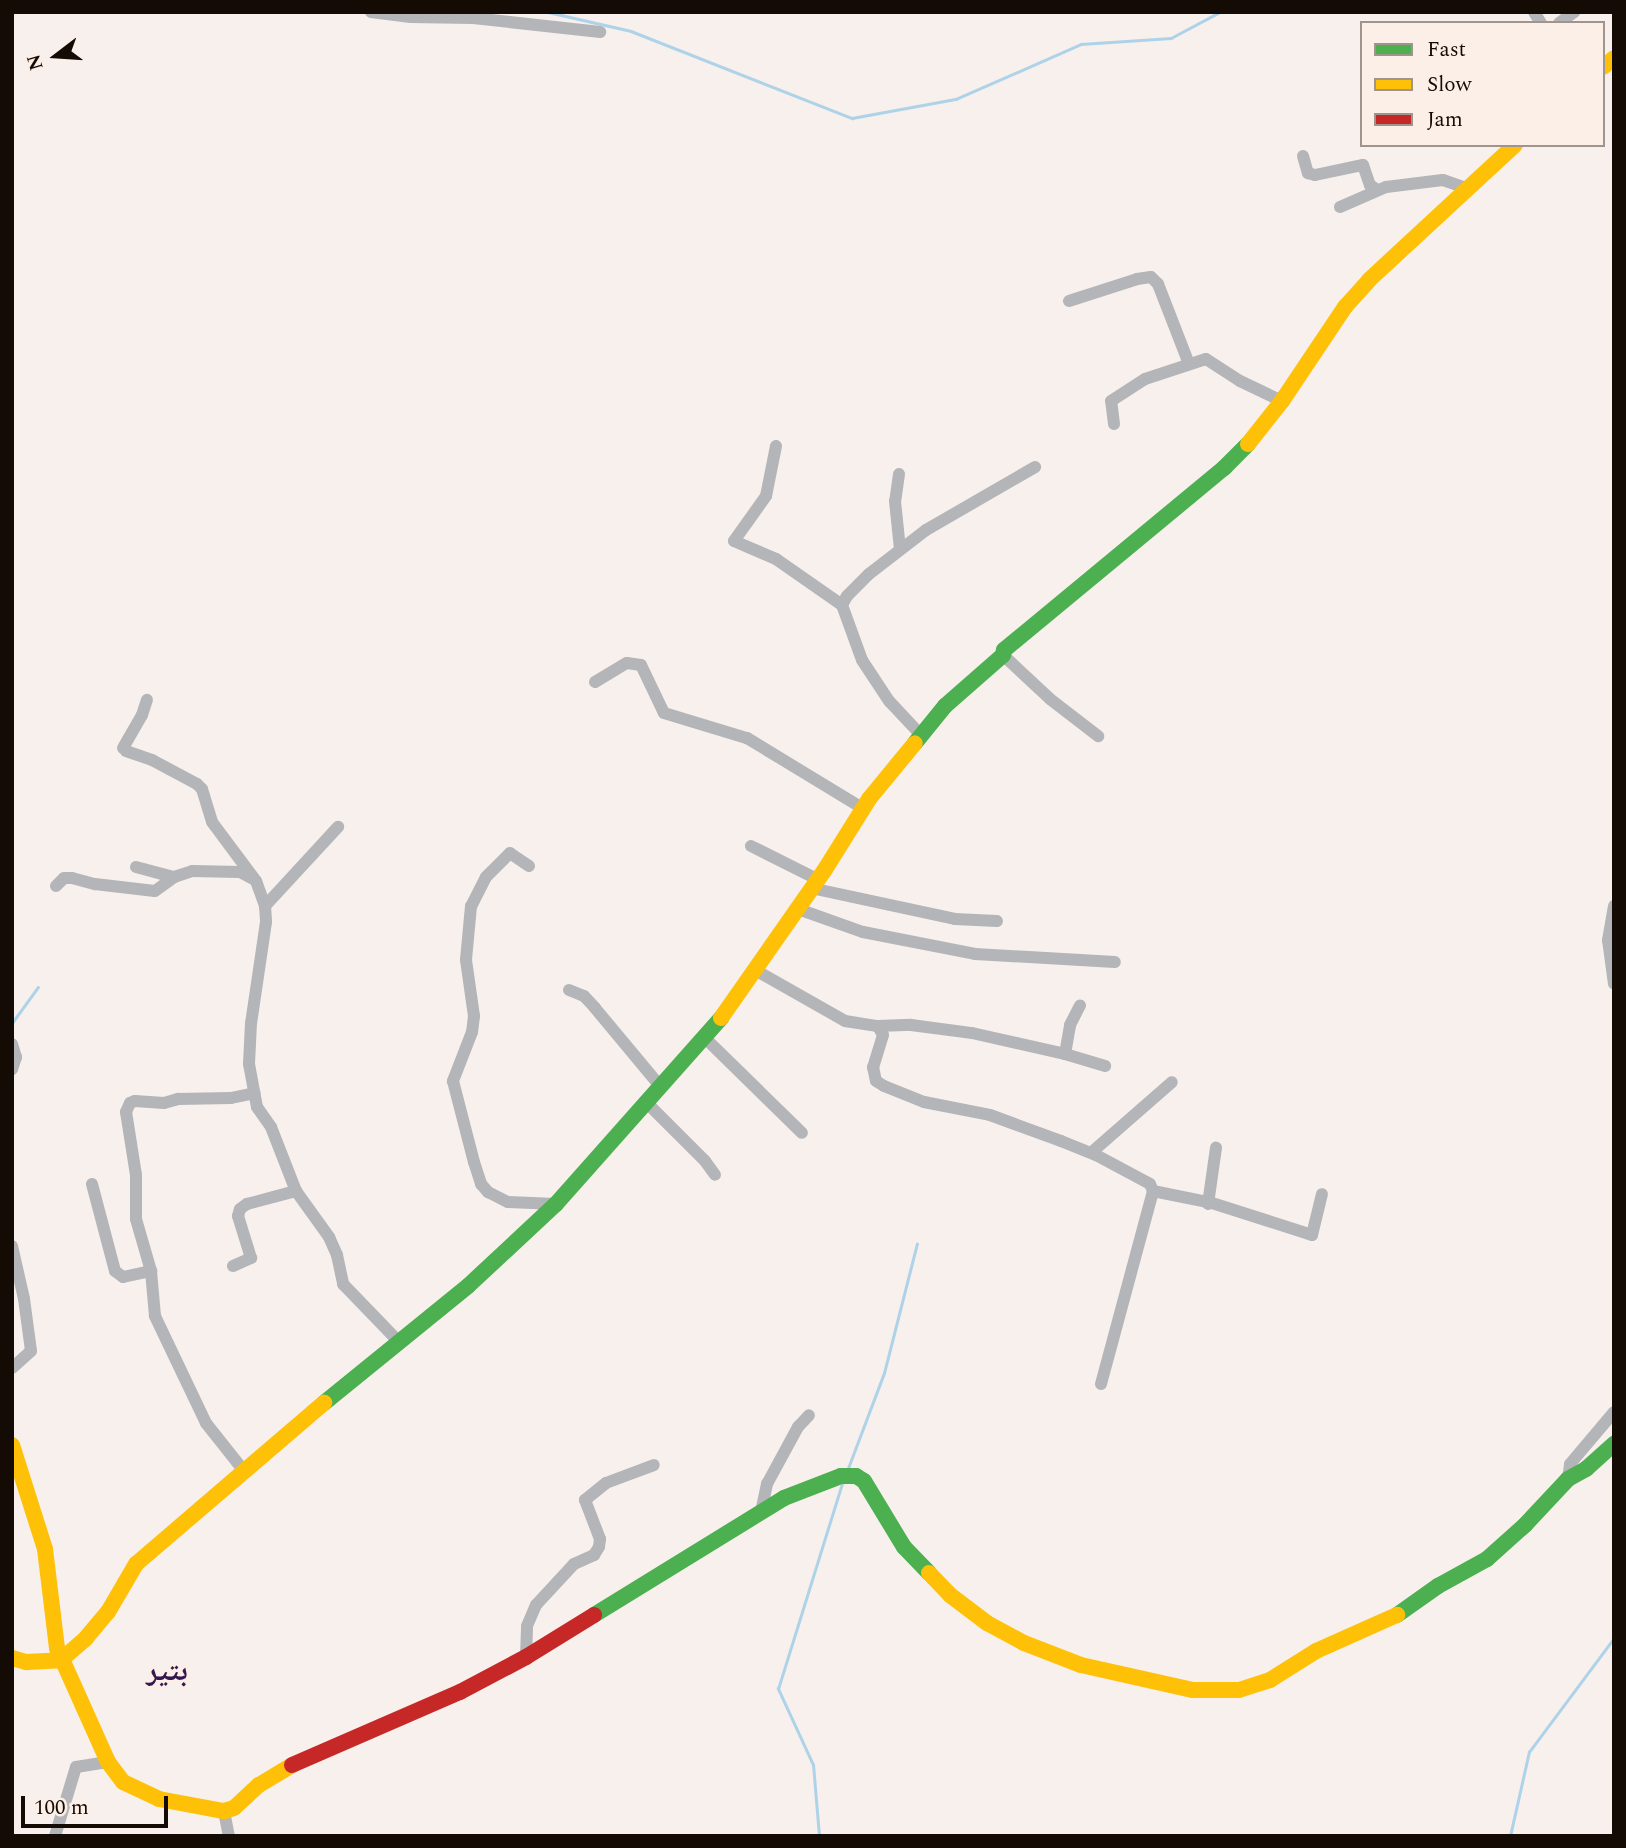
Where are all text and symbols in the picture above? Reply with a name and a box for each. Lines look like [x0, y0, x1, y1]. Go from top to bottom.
north arrow [21, 21, 91, 91]
legend [1360, 21, 1605, 147]
text: Fast [1427, 34, 1466, 66]
text: N [19, 51, 52, 74]
text: Slow [1427, 69, 1471, 101]
text: Jam [1427, 104, 1463, 136]
district label: بتير [146, 1653, 188, 1689]
scale bar [24, 1782, 172, 1826]
text: 100 m [34, 1792, 89, 1824]

